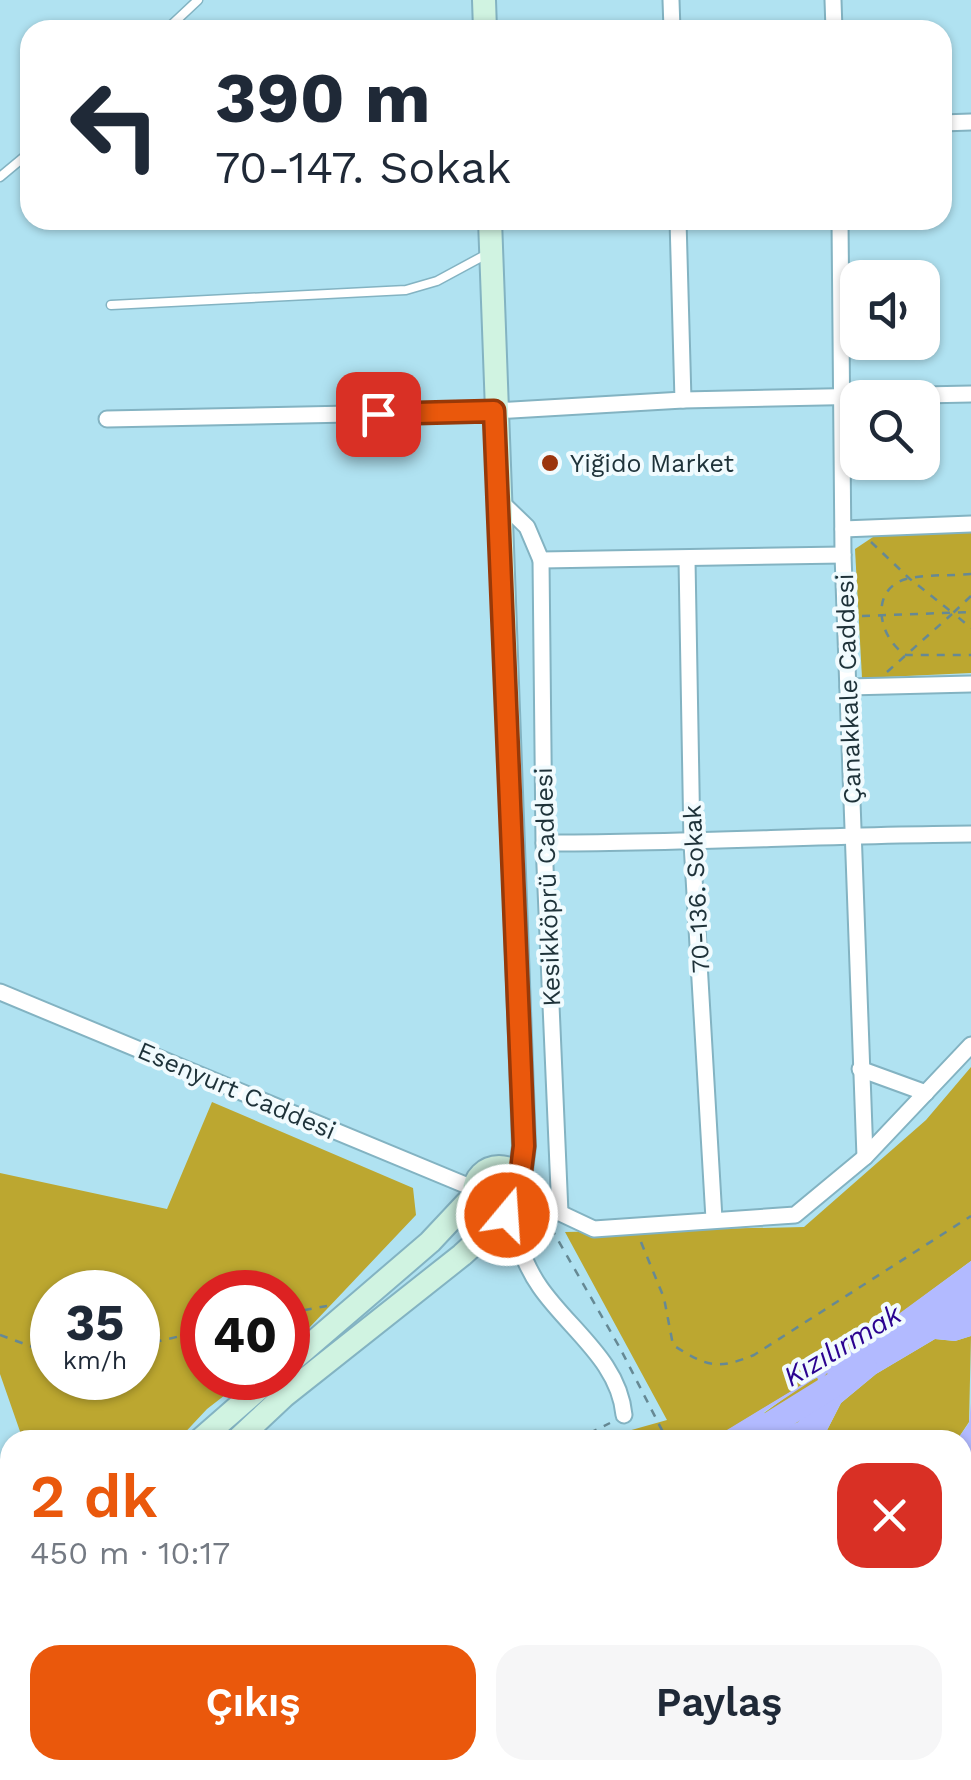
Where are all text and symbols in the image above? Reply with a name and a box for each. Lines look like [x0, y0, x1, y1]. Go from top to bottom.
text: 390 m [215, 57, 431, 139]
icon: left [50, 60, 180, 190]
text: 70-147. Sokak [215, 141, 511, 194]
map controls [840, 260, 940, 480]
button: sound [840, 260, 940, 360]
pin [336, 372, 421, 457]
button: search [840, 380, 940, 480]
icon: arrive [351, 387, 406, 442]
place label: Yiğido Market [570, 449, 734, 478]
marker: Yiğido Market [539, 452, 561, 474]
street label: Çanakkale Caddesi [830, 573, 867, 805]
street label: Kesikköprü Caddesi [529, 767, 566, 1007]
street label: 70-136. Sokak [678, 804, 715, 974]
street label: Esenyurt Caddesi [133, 1036, 340, 1145]
position arrow [455, 1163, 559, 1267]
speed limit sign: 40 [180, 1270, 310, 1400]
text: 35 [66, 1293, 124, 1352]
water label: Kızılırmak [777, 1297, 908, 1393]
text: km/h [63, 1346, 127, 1375]
text: 2 dk [30, 1461, 158, 1532]
button: close [837, 1463, 942, 1568]
text: 450 m · 10:17 [30, 1534, 230, 1572]
button: Çıkış [30, 1645, 476, 1760]
button: Paylaş [496, 1645, 942, 1760]

